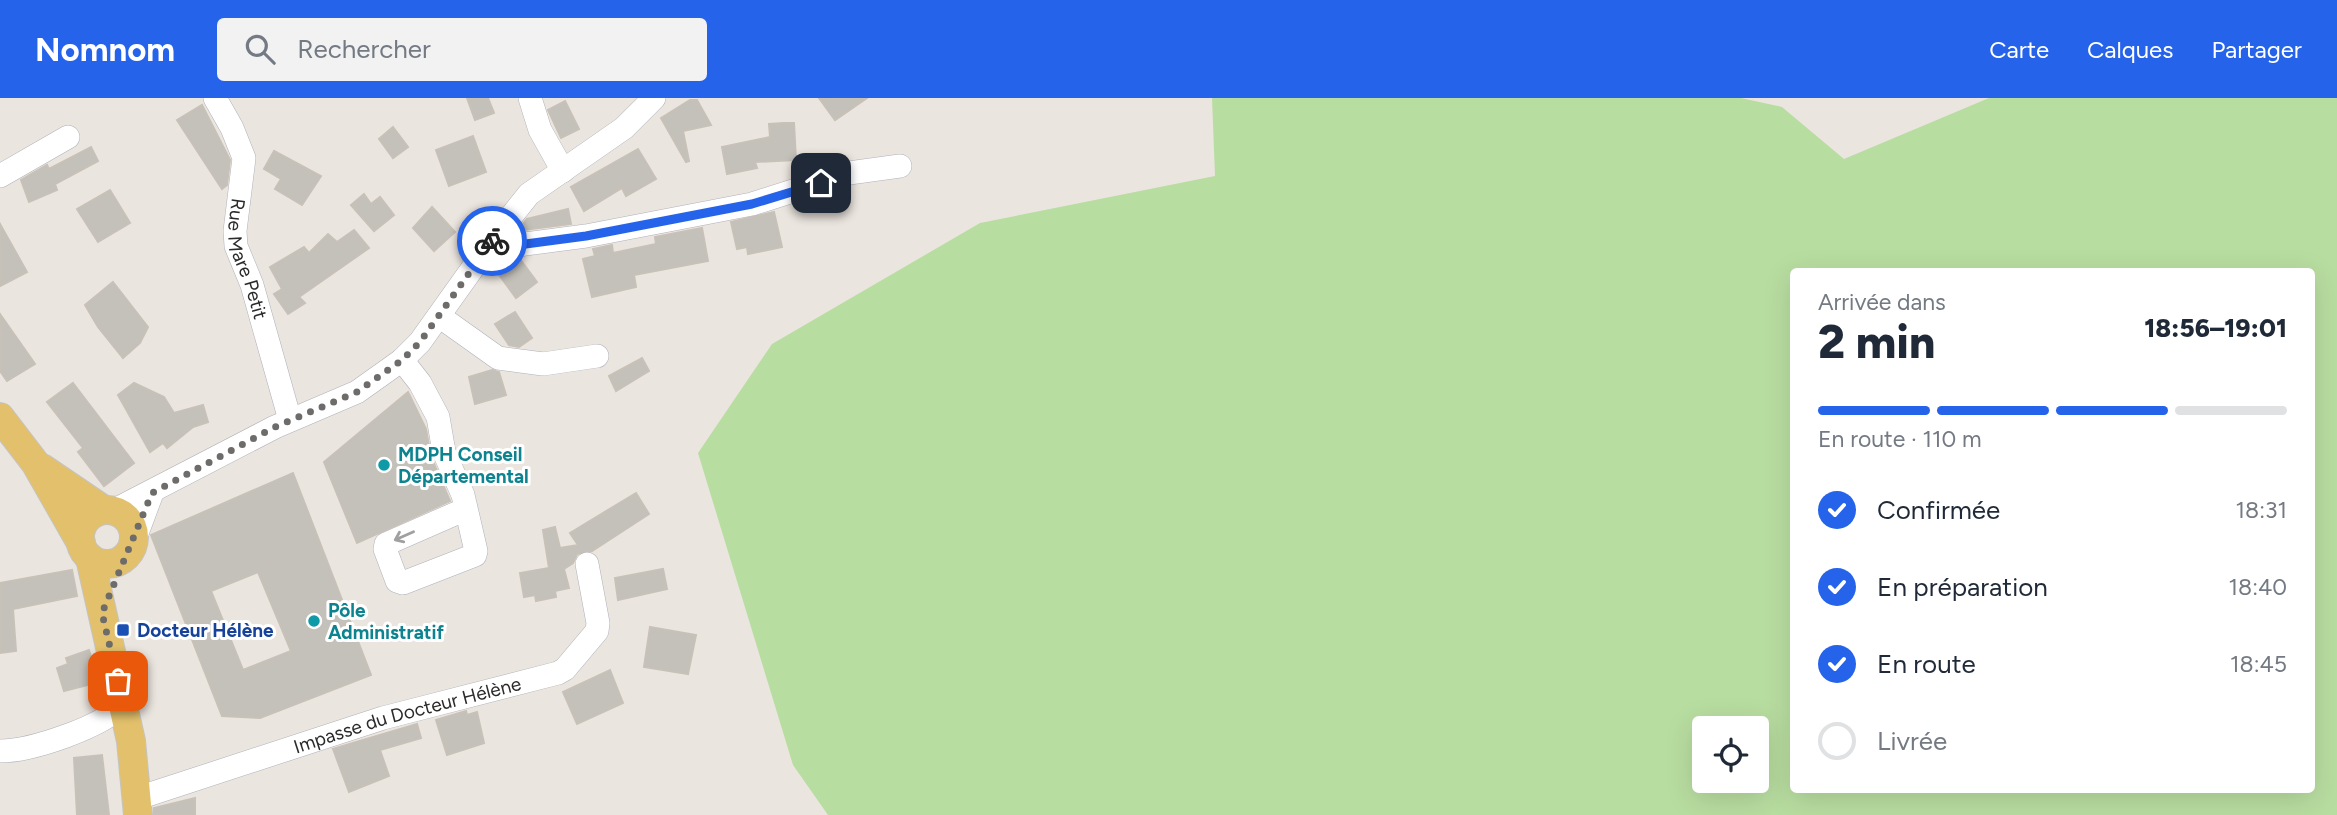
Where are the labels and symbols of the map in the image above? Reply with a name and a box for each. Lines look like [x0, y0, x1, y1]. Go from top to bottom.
pin [791, 153, 851, 213]
street label: Rue Mare Petit [223, 197, 272, 322]
courier [457, 206, 527, 276]
place label: MDPH Conseil Départemental [398, 443, 529, 488]
marker: MDPH Conseil Départemental [376, 457, 392, 473]
one-way arrow [394, 530, 415, 543]
place label: Pôle Administratif [328, 599, 444, 644]
marker: Pôle Administratif [306, 613, 322, 629]
place label: Docteur Hélène [137, 619, 274, 642]
marker: Docteur Hélène [115, 622, 131, 638]
pin [88, 651, 148, 711]
street label: Impasse du Docteur Hélène [291, 672, 524, 758]

